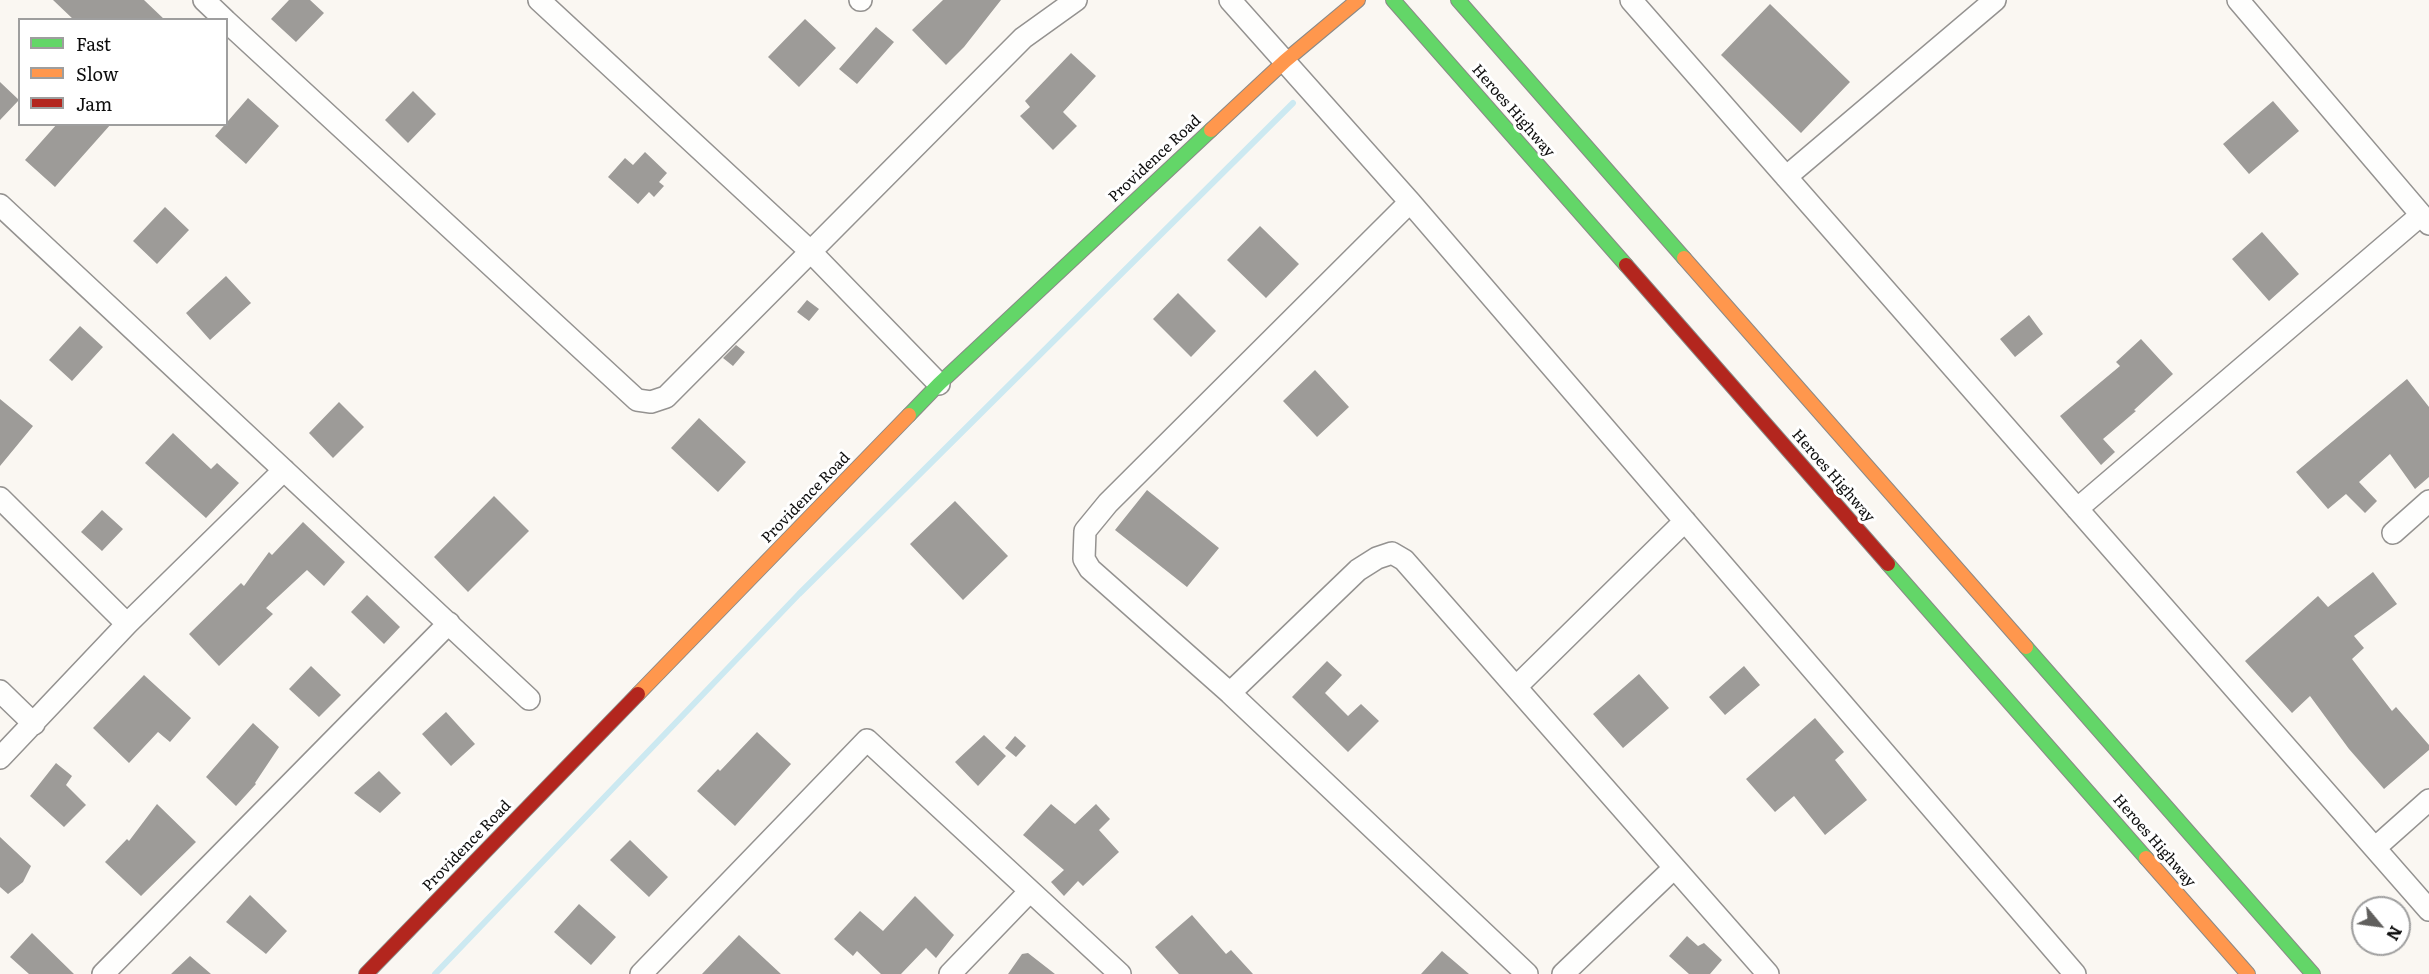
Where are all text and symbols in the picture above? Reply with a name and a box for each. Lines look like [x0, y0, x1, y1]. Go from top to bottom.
legend [18, 18, 228, 126]
text: Fast [76, 30, 111, 57]
text: Slow [76, 60, 118, 87]
street label: Heroes Highway [1468, 61, 1558, 161]
text: Jam [76, 90, 112, 117]
street label: Providence Road [1105, 112, 1205, 206]
street label: Heroes Highway [1788, 426, 1878, 526]
street label: Providence Road [758, 449, 854, 547]
street label: Heroes Highway [2109, 791, 2199, 891]
street label: Providence Road [419, 797, 515, 895]
north arrow [2351, 896, 2411, 956]
text: N [2381, 922, 2409, 945]

